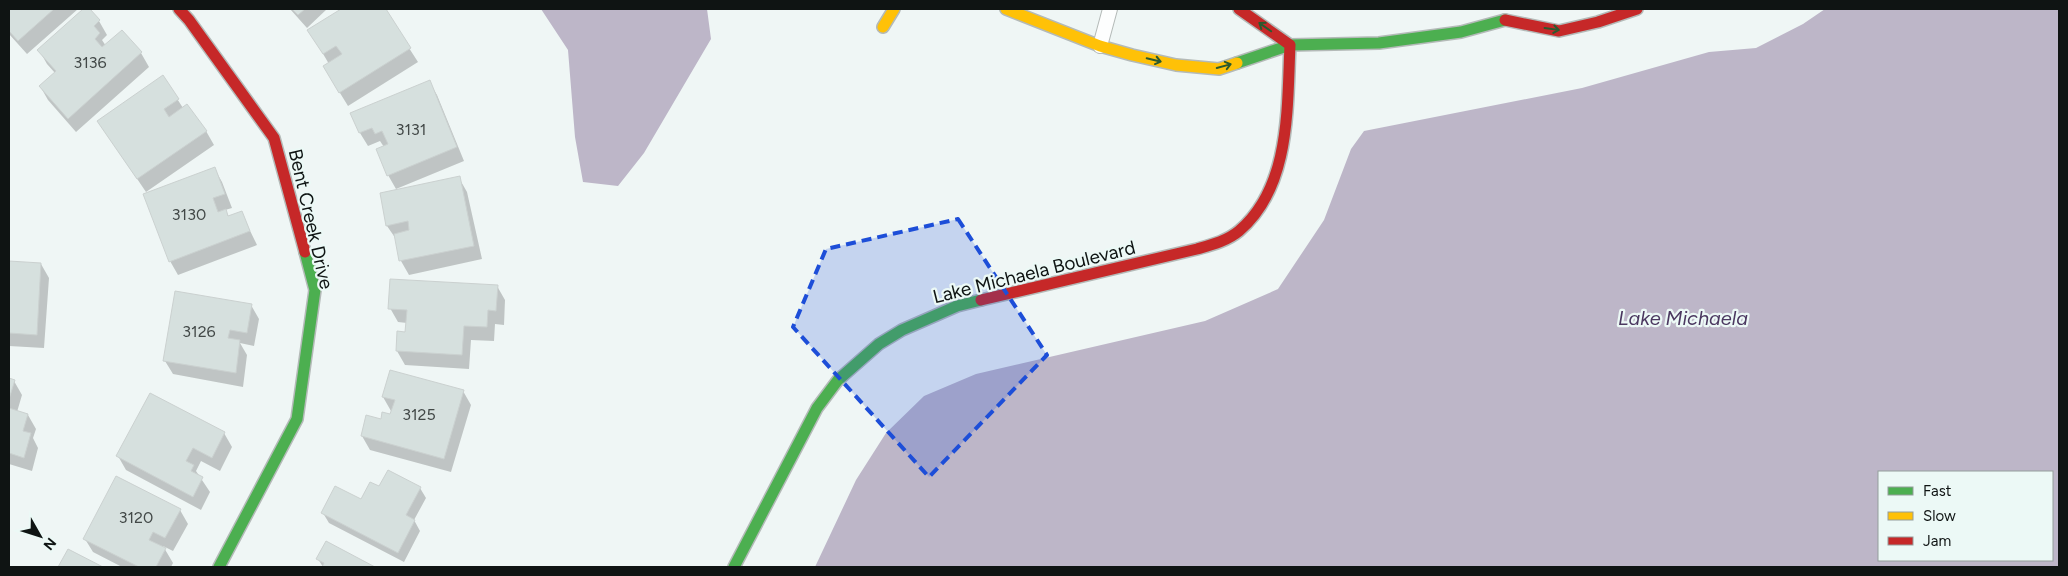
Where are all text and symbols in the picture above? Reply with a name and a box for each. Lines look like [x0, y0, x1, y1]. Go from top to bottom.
one-way arrow [1258, 22, 1272, 32]
one-way arrow [1544, 24, 1560, 34]
house number: 3136 [73, 53, 107, 72]
one-way arrow [1145, 56, 1161, 65]
one-way arrow [1216, 61, 1232, 70]
house number: 3131 [396, 120, 426, 139]
street label: Bent Creek Drive [284, 147, 338, 291]
house number: 3130 [172, 205, 206, 224]
street label: Lake Michaela Boulevard [930, 236, 1138, 308]
water label: Lake Michaela [1618, 306, 1748, 330]
house number: 3126 [182, 322, 216, 341]
house number: 3125 [402, 405, 436, 424]
legend [1878, 471, 2053, 561]
text: Fast [1923, 482, 1952, 500]
text: Slow [1923, 507, 1956, 525]
house number: 3120 [119, 508, 153, 527]
north arrow [15, 511, 65, 561]
text: Jam [1923, 532, 1951, 550]
text: N [40, 534, 60, 553]

